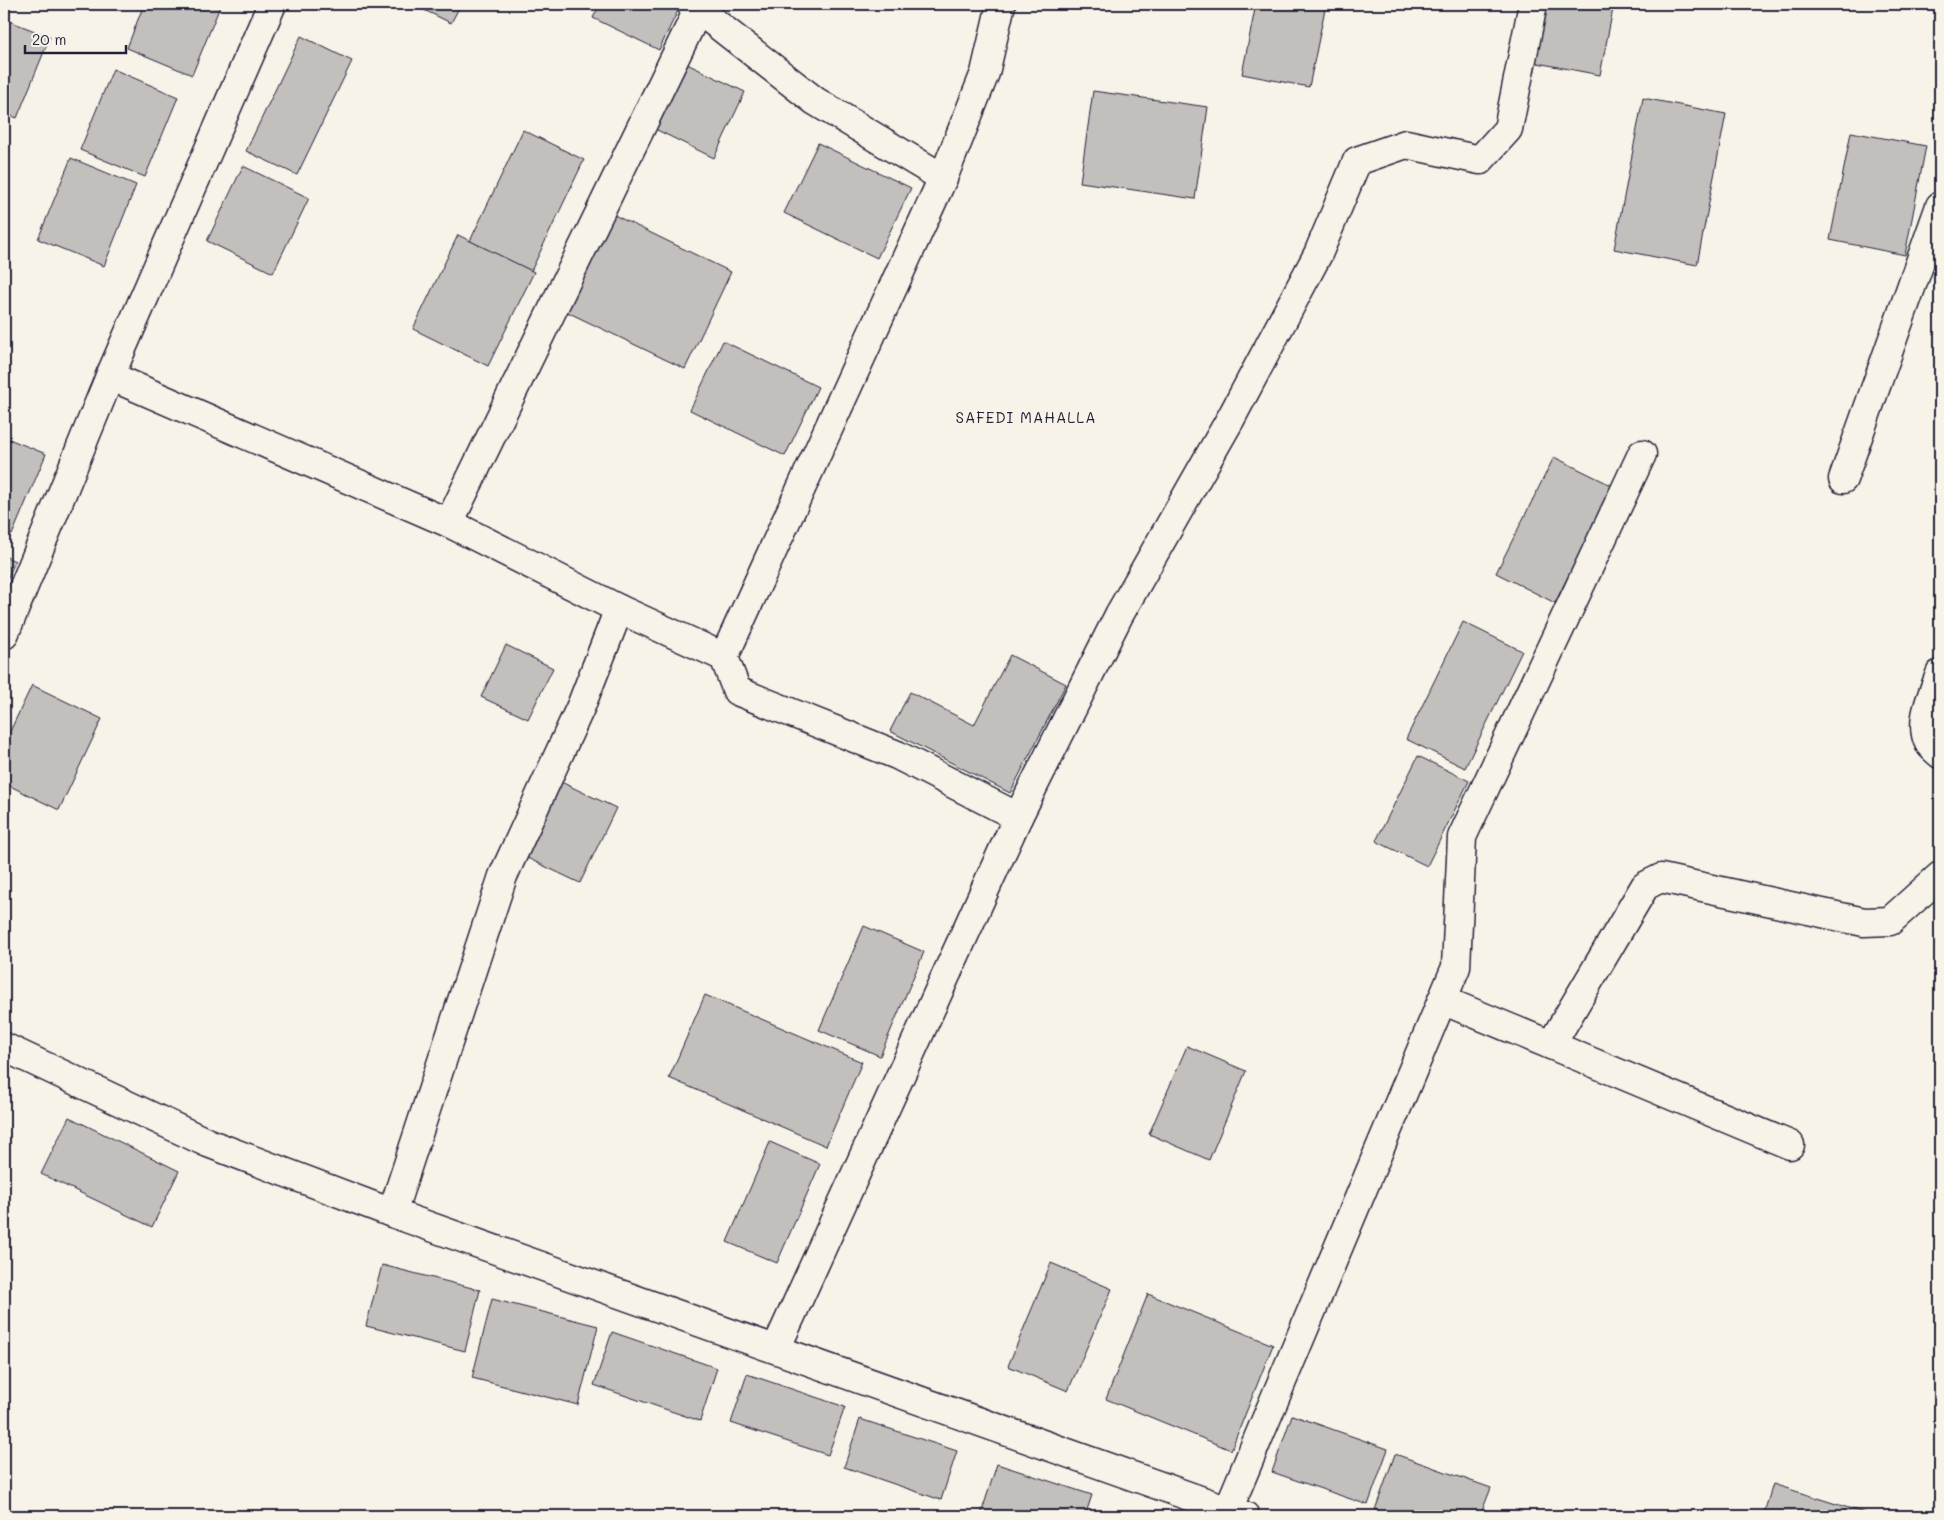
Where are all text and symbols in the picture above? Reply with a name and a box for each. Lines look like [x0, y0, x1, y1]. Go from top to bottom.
scale bar [25, 22, 126, 54]
text: 20 m [32, 29, 66, 49]
district label: SAFEDI MAHALLA [955, 407, 1097, 427]

